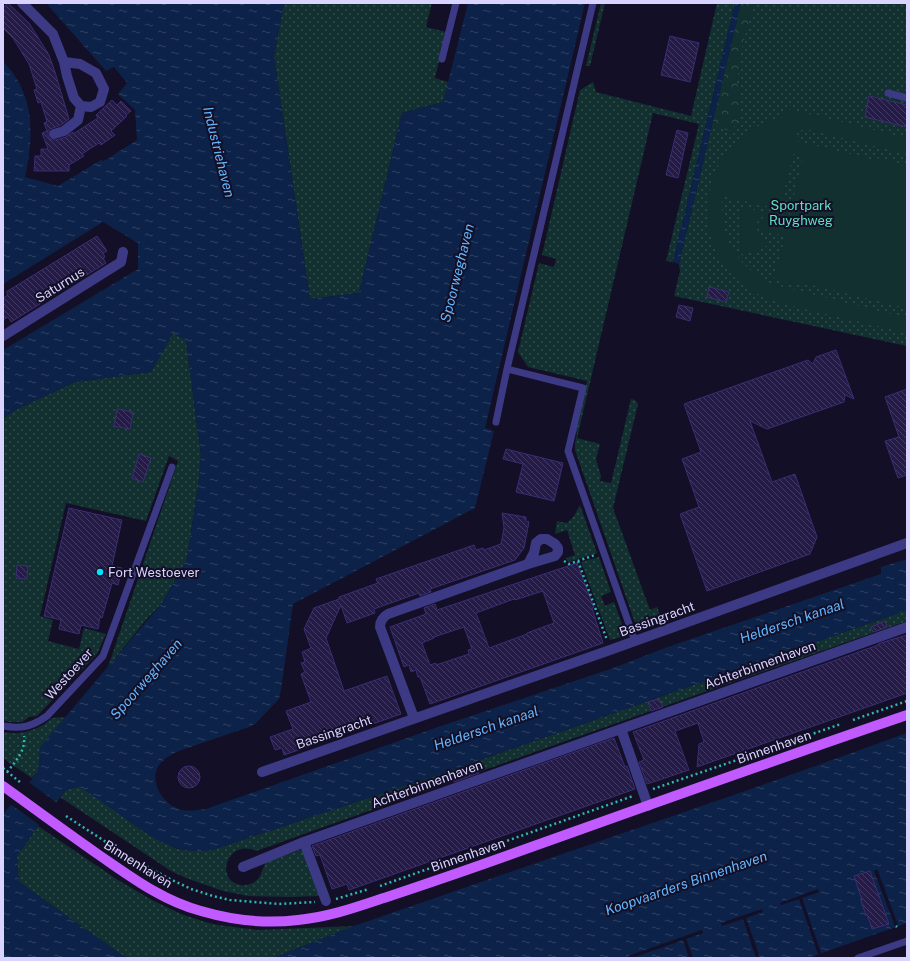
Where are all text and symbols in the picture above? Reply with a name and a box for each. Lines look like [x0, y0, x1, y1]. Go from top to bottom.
water label: Industriehaven [200, 105, 238, 199]
park label: Sportpark Ruyghweg [769, 198, 833, 228]
water label: Spoorweghaven [437, 222, 477, 324]
street label: Saturnus [33, 264, 87, 306]
place label: Fort Westoever [108, 565, 200, 580]
marker: Fort Westoever [95, 567, 105, 577]
water label: Heldersch kanaal [738, 596, 846, 646]
street label: Bassingracht [617, 598, 697, 640]
water label: Spoorweghaven [107, 635, 185, 722]
street label: Achterbinnenhaven [702, 638, 818, 692]
street label: Westoever [42, 645, 96, 703]
water label: Heldersch kanaal [432, 703, 540, 753]
street label: Bassingracht [294, 712, 374, 752]
street label: Binnenhaven [735, 727, 813, 767]
street label: Achterbinnenhaven [369, 757, 485, 811]
street label: Binnenhaven [429, 835, 507, 875]
street label: Binnenhaven [101, 837, 175, 891]
water label: Koopvaarders Binnenhaven [603, 848, 769, 918]

